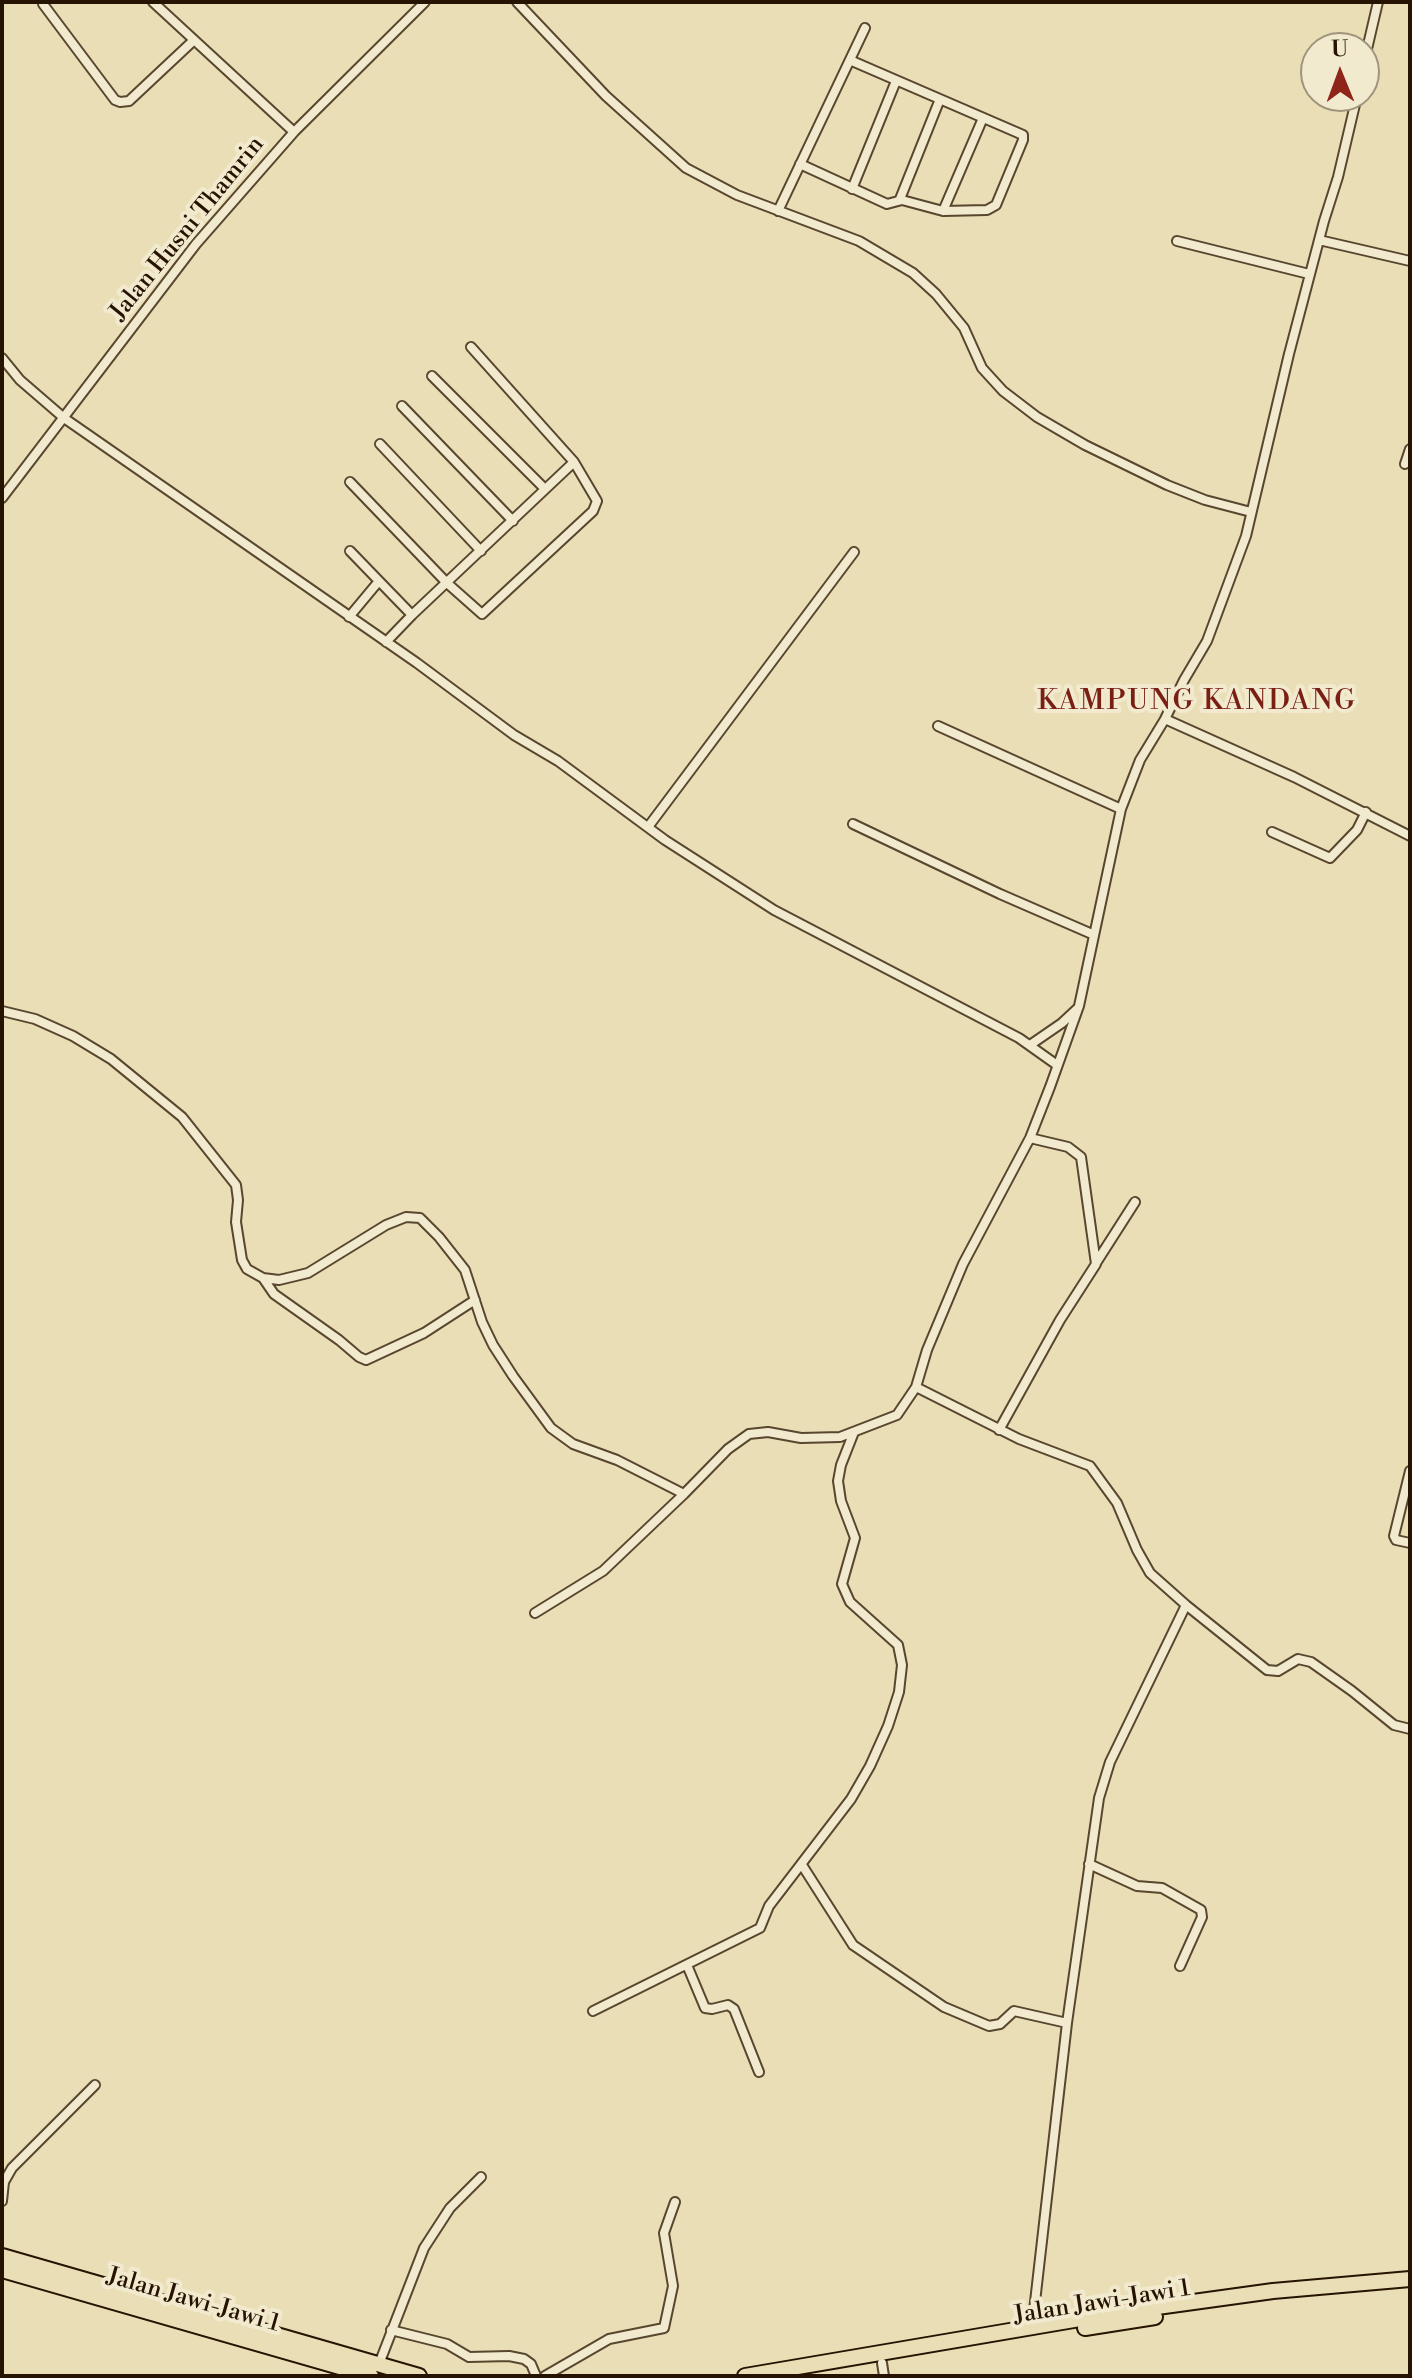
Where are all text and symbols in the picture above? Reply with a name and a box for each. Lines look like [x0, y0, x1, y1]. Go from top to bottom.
north arrow [1300, 32, 1380, 112]
text: U [1331, 36, 1348, 63]
street label: Jalan Husni Thamrin [105, 131, 271, 327]
district label: KAMPUNG KANDANG [1037, 685, 1357, 719]
street label: Jalan Jawi-Jawi 1 [103, 2263, 283, 2339]
street label: Jalan Jawi-Jawi 1 [1012, 2275, 1192, 2331]

